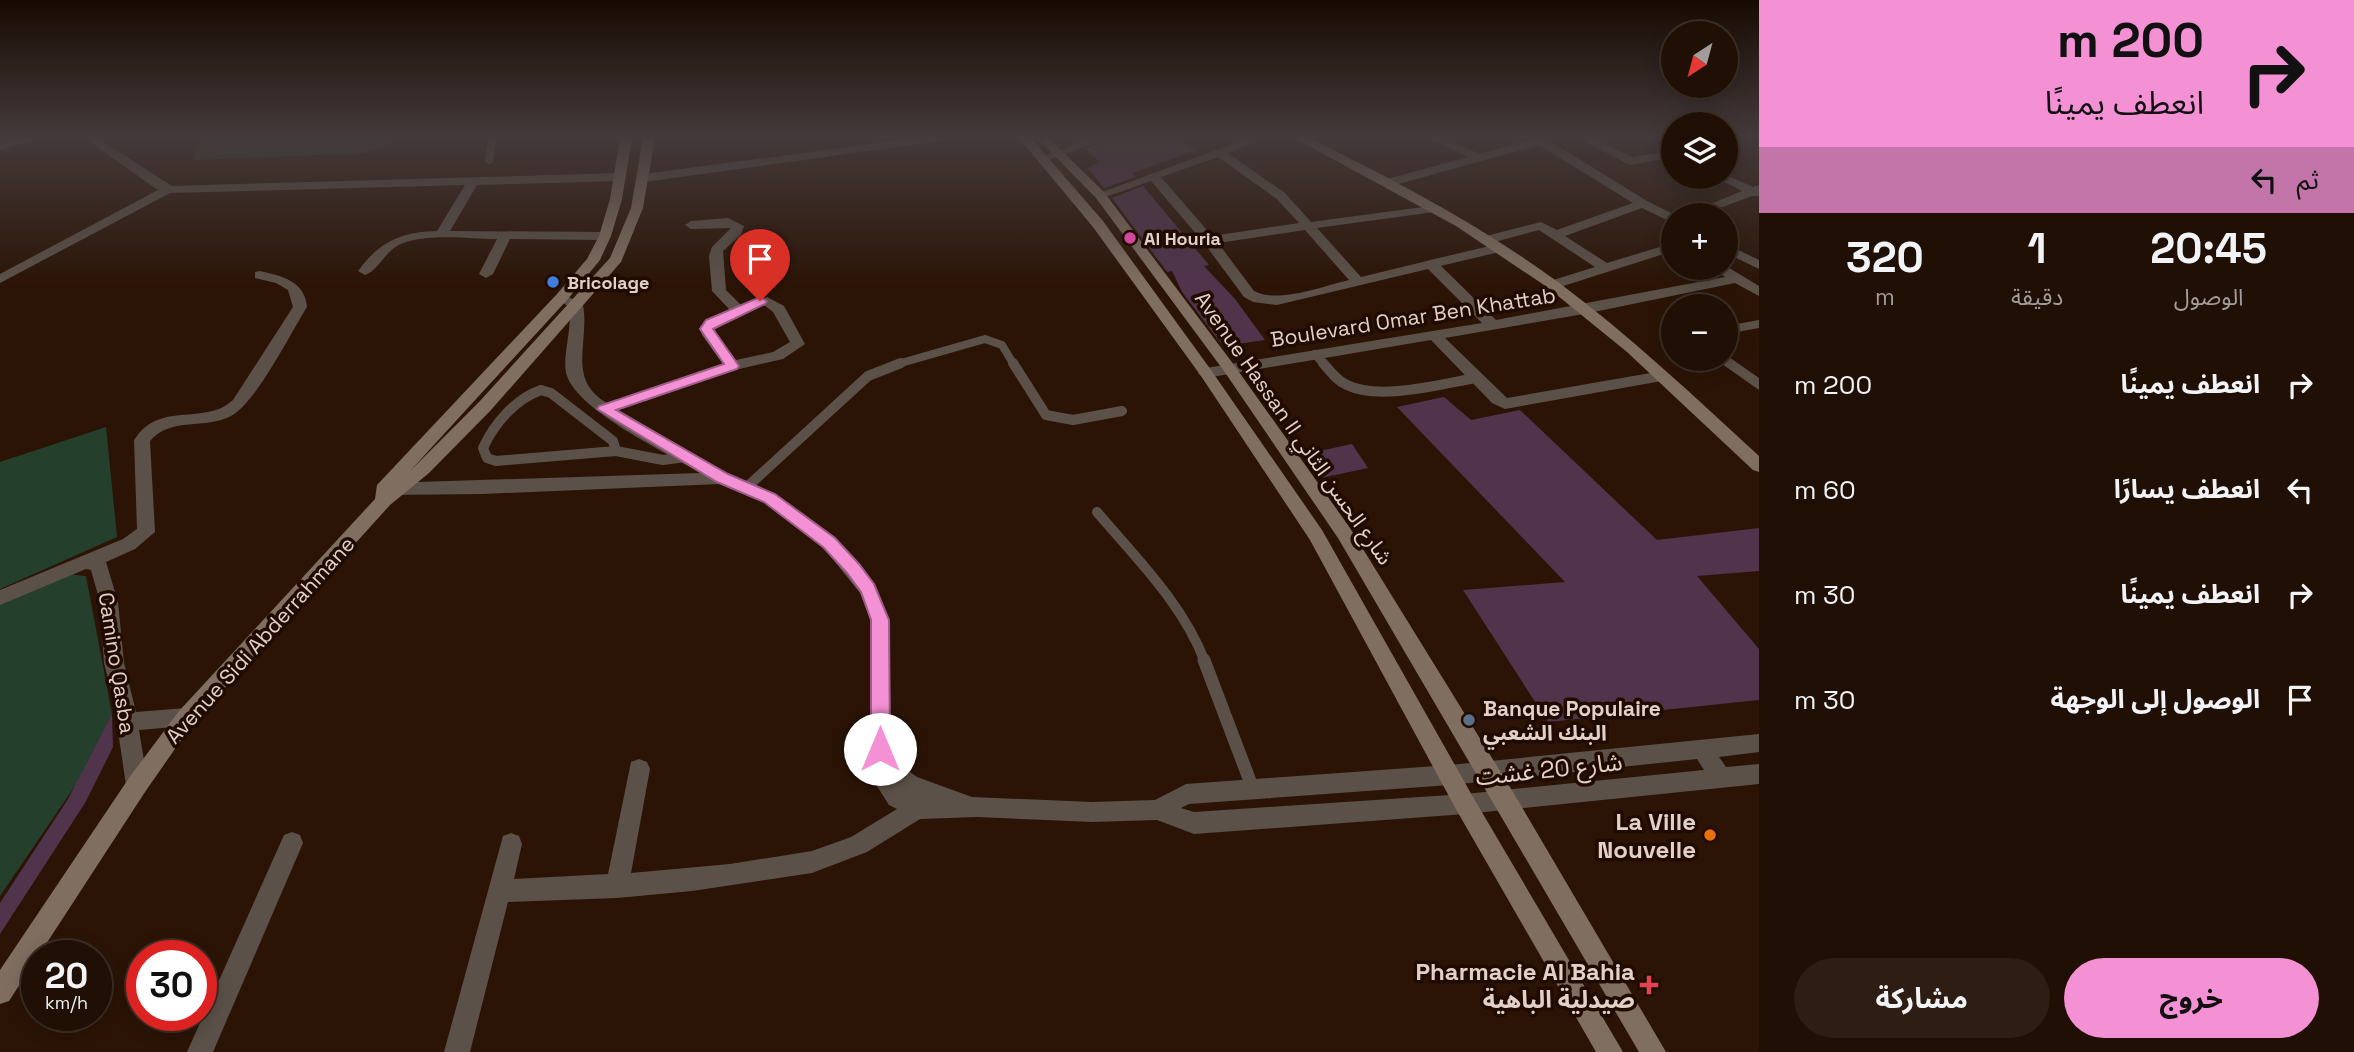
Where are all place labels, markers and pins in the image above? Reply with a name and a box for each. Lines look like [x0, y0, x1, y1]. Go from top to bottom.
place label: Al Houria [1144, 227, 1222, 250]
pin [730, 229, 790, 301]
marker: Al Houria [1122, 230, 1138, 246]
place label: Bricolage [567, 271, 649, 294]
marker: Bricolage [545, 274, 561, 290]
place label: Banque Populaire البنك الشعبي [1483, 695, 1661, 749]
marker: Banque Populaire البنك الشعبي [1461, 712, 1477, 728]
place label: La Ville Nouvelle [1597, 806, 1696, 865]
marker: La Ville Nouvelle [1702, 827, 1718, 843]
place label: Pharmacie Al Bahia صيدلية الباهية [1416, 956, 1635, 1015]
marker: Pharmacie Al Bahia صيدلية الباهية [1641, 977, 1657, 993]

